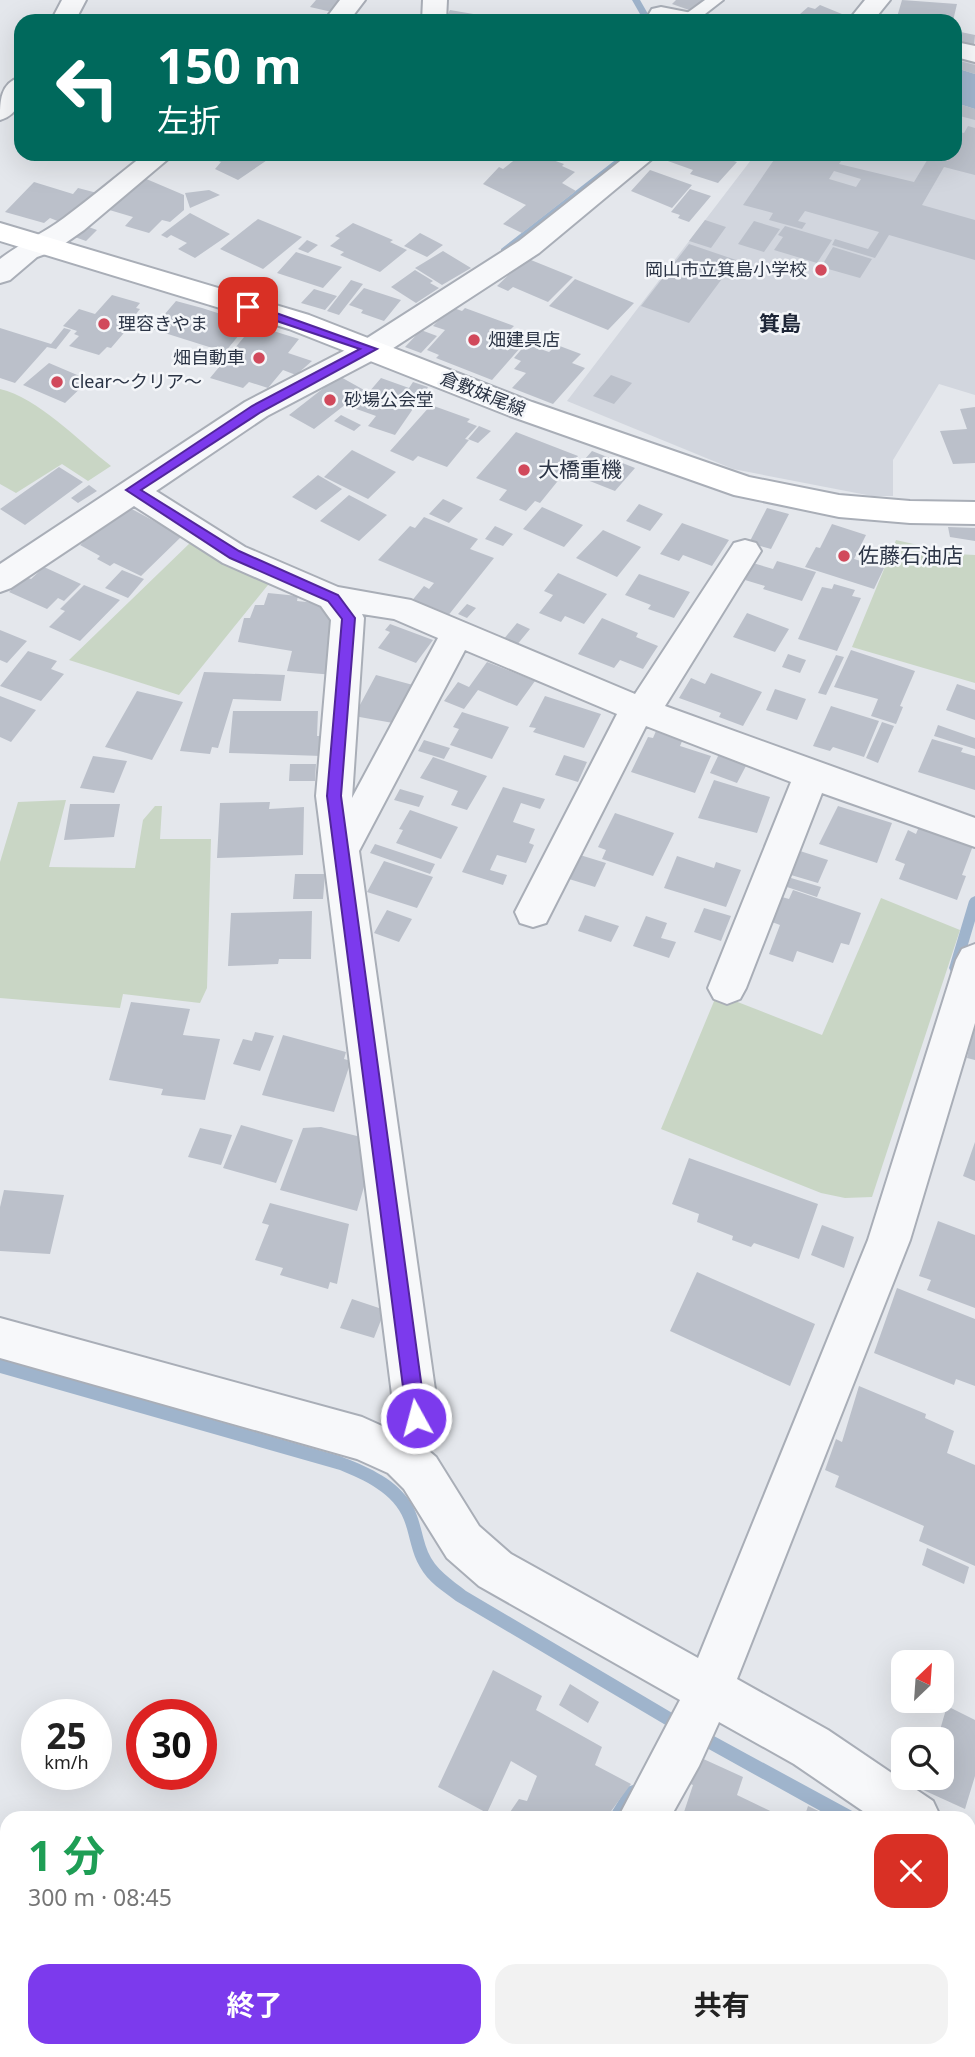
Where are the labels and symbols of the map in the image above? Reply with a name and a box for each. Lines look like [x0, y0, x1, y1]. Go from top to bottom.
place label: 岡山市立箕島小学校 [645, 257, 807, 281]
marker: 岡山市立箕島小学校 [813, 262, 829, 278]
pin [218, 277, 278, 337]
district label: 箕島 [759, 309, 801, 337]
place label: 理容きやま [118, 311, 208, 335]
marker: 理容きやま [96, 316, 112, 332]
place label: 畑建具店 [488, 327, 560, 351]
marker: 畑建具店 [466, 332, 482, 348]
place label: 畑自動車 [173, 345, 245, 369]
marker: 畑自動車 [251, 350, 267, 366]
street label: 倉敷妹尾線 [437, 365, 530, 421]
place label: clear～クリア～ [71, 369, 202, 393]
marker: clear～クリア～ [49, 374, 65, 390]
place label: 砂場公会堂 [344, 387, 434, 411]
marker: 砂場公会堂 [322, 392, 338, 408]
place label: 大橋重機 [538, 455, 622, 483]
marker: 大橋重機 [516, 462, 532, 478]
place label: 佐藤石油店 [858, 541, 963, 569]
marker: 佐藤石油店 [836, 548, 852, 564]
position arrow [379, 1381, 453, 1455]
north arrow [891, 1650, 954, 1713]
speed limit sign: 30 [126, 1699, 217, 1790]

